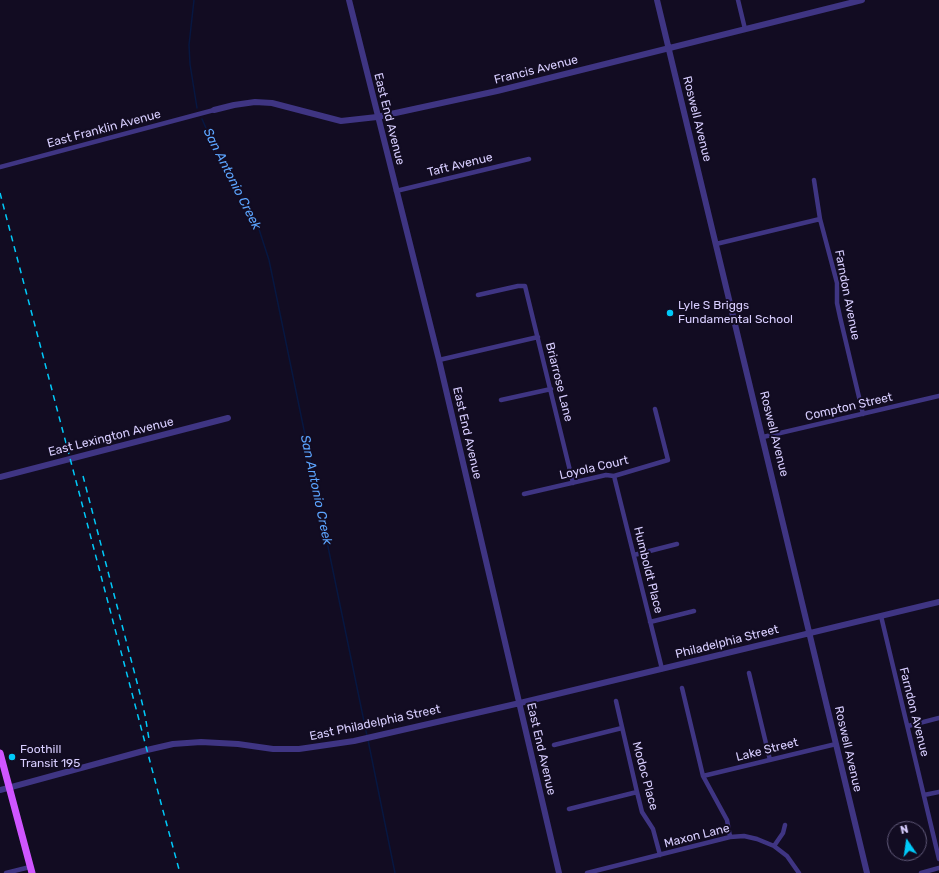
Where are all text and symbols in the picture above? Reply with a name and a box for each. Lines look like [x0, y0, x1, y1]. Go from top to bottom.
street label: Francis Avenue [493, 53, 579, 87]
street label: East End Avenue [371, 72, 407, 166]
street label: Roswell Avenue [679, 75, 715, 163]
street label: East Franklin Avenue [46, 107, 162, 151]
water label: San Antonio Creek [200, 125, 264, 233]
street label: Taft Avenue [426, 150, 494, 180]
street label: Farndon Avenue [831, 249, 863, 341]
place label: Lyle S Briggs Fundamental School [678, 299, 793, 327]
marker: Lyle S Briggs Fundamental School [665, 308, 675, 318]
street label: Briarrose Lane [542, 341, 576, 423]
street label: East End Avenue [449, 385, 485, 481]
street label: Roswell Avenue [756, 390, 792, 478]
street label: Compton Street [804, 390, 894, 424]
street label: East Lexington Avenue [47, 414, 175, 460]
water label: San Antonio Creek [297, 434, 335, 546]
street label: Loyola Court [558, 453, 630, 483]
street label: Humboldt Place [630, 525, 666, 615]
street label: Philadelphia Street [674, 622, 780, 662]
street label: Farndon Avenue [896, 666, 932, 758]
street label: East End Avenue [523, 701, 559, 797]
street label: East Philadelphia Street [308, 702, 442, 744]
street label: Roswell Avenue [831, 705, 865, 793]
street label: Lake Street [734, 735, 800, 765]
street label: Modoc Place [629, 740, 661, 812]
place label: Foothill Transit 195 [20, 743, 80, 771]
marker: Foothill Transit 195 [7, 752, 17, 762]
street label: Maxon Lane [663, 821, 731, 851]
north arrow [887, 821, 927, 861]
text: N [899, 823, 910, 837]

